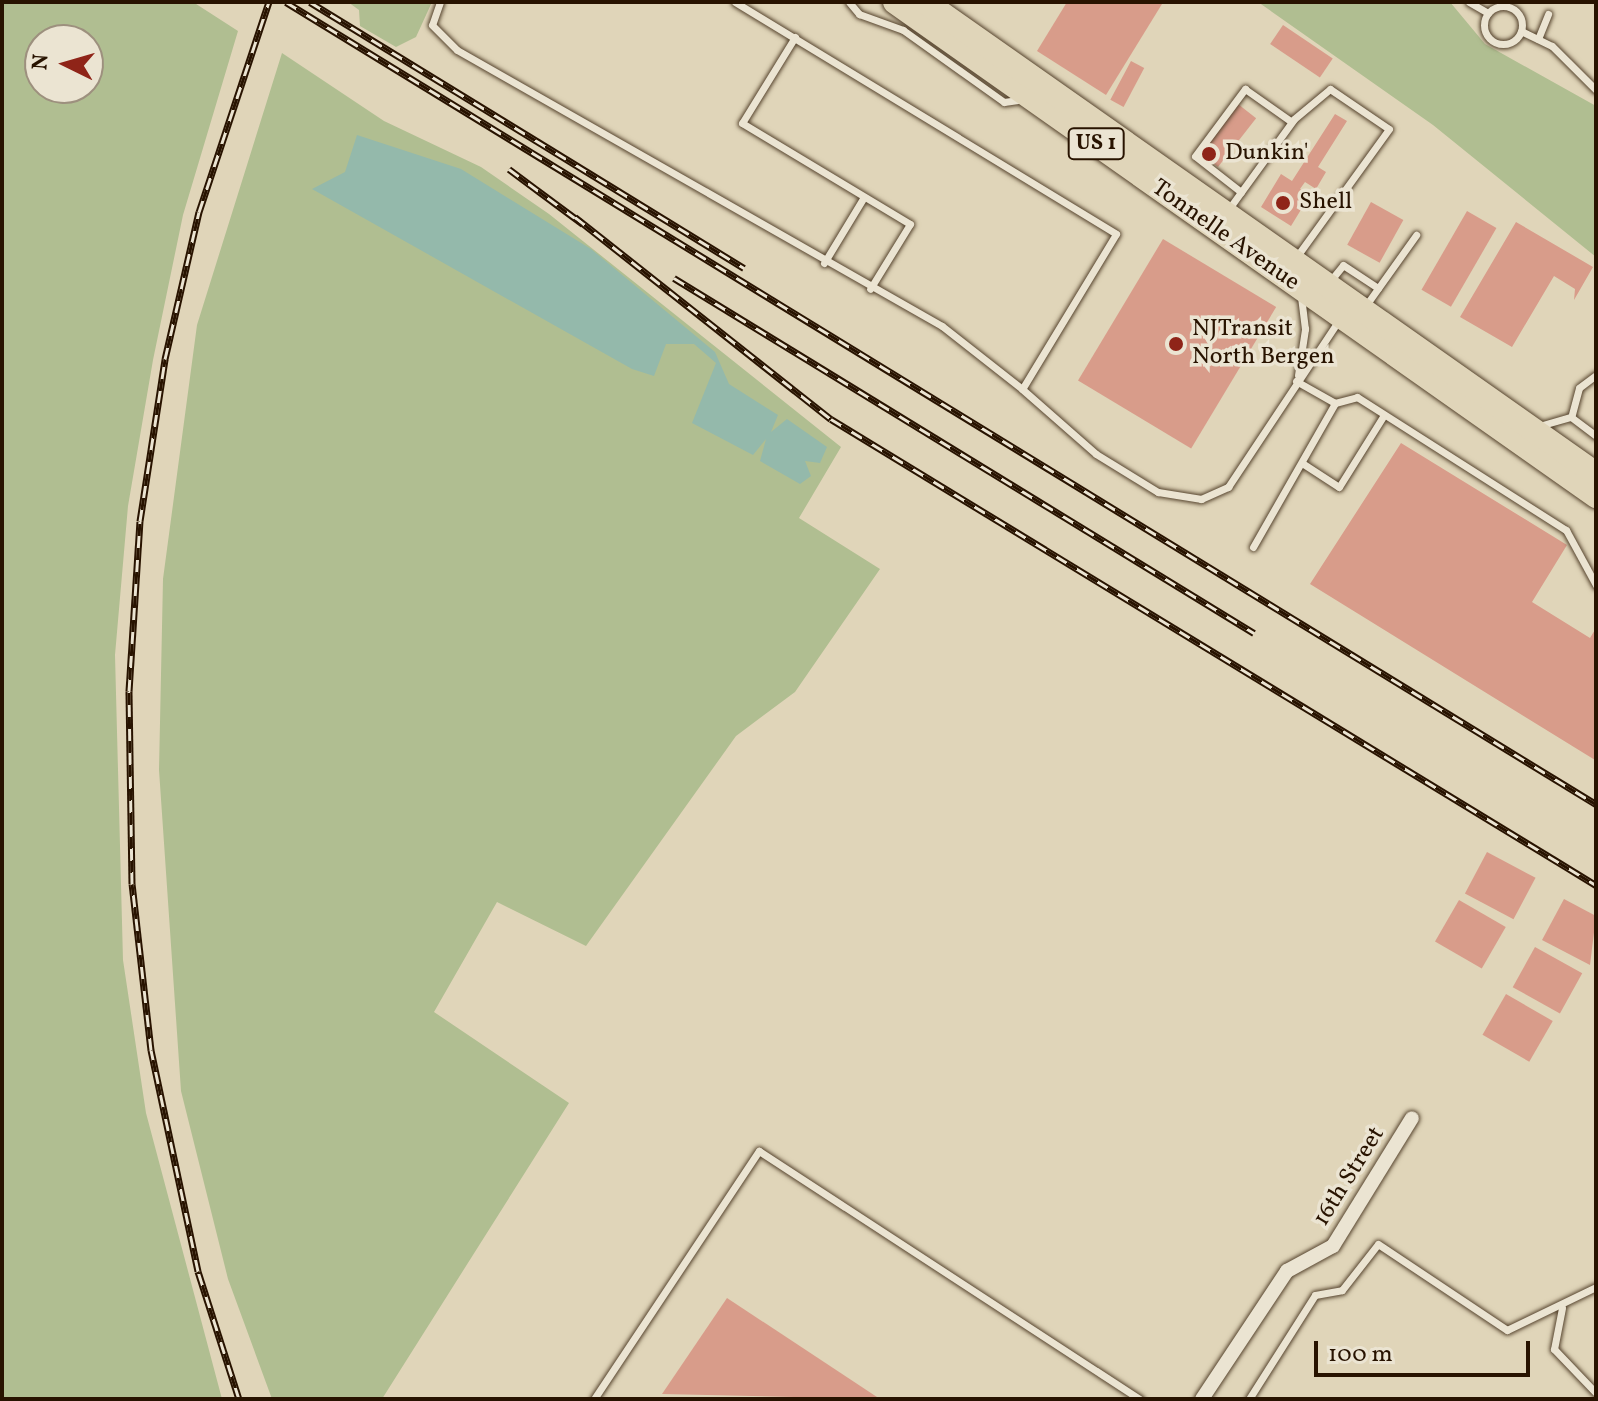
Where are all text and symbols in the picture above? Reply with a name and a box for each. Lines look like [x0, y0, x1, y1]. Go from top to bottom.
north arrow [24, 24, 104, 104]
text: N [25, 53, 58, 71]
road number: US 1 [1066, 126, 1126, 162]
place label: Dunkin' [1225, 140, 1309, 168]
marker: Dunkin' [1200, 145, 1218, 163]
street label: Tonnelle Avenue [1145, 174, 1305, 298]
place label: Shell [1299, 189, 1352, 217]
marker: Shell [1274, 194, 1292, 212]
place label: NJTransit North Bergen [1192, 316, 1335, 372]
marker: NJTransit North Bergen [1167, 335, 1185, 353]
street label: 16th Street [1308, 1122, 1392, 1232]
scale bar [1318, 1325, 1534, 1375]
text: 100 m [1328, 1338, 1393, 1372]

